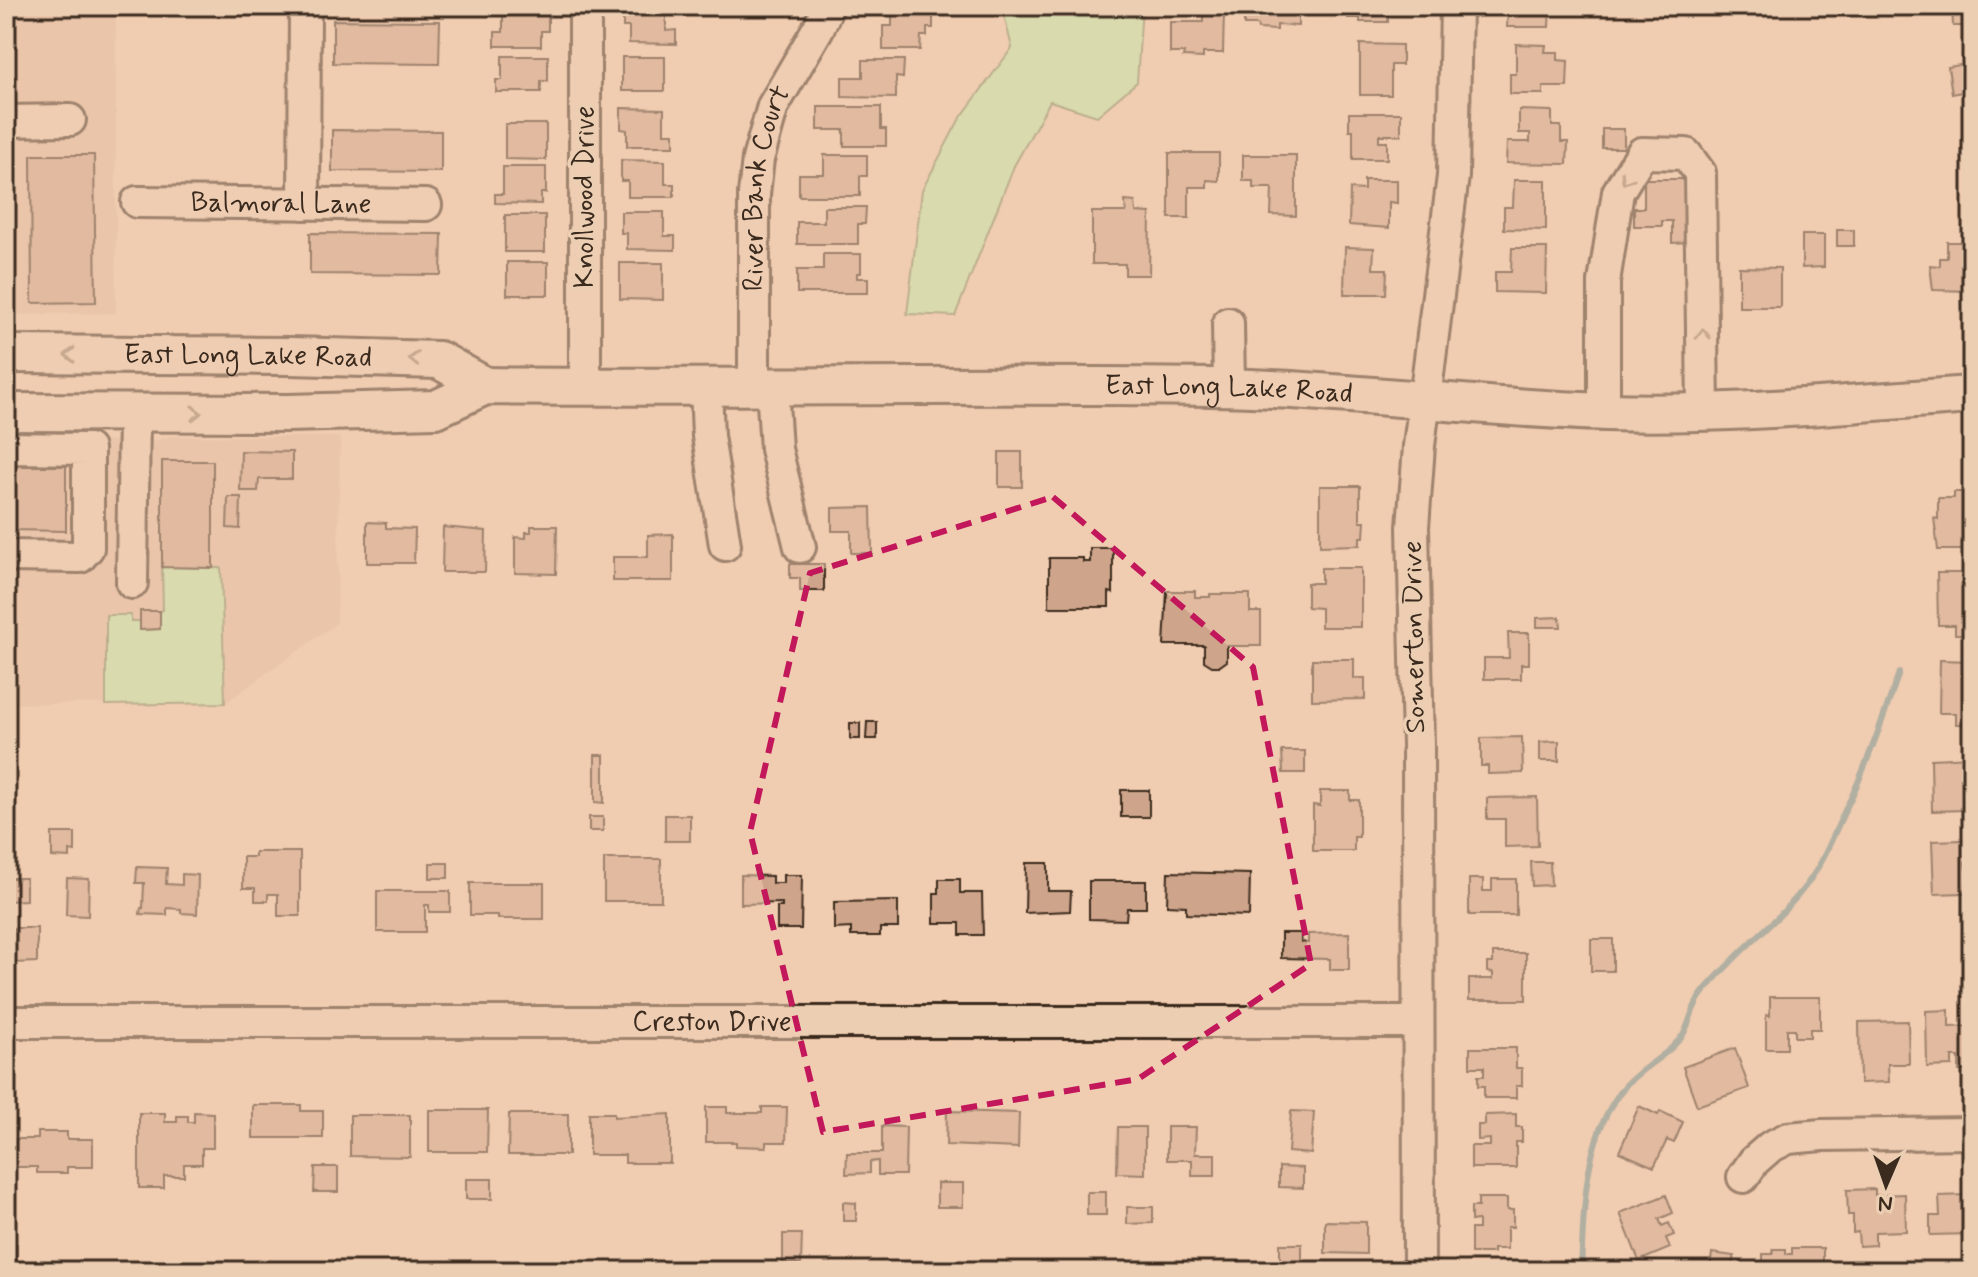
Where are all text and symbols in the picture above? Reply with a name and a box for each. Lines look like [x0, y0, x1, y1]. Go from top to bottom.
street label: River Bank Court [736, 79, 800, 291]
street label: Knollwood Drive [567, 106, 604, 288]
one-way arrow [1620, 170, 1636, 185]
street label: Balmoral Lane [190, 184, 372, 223]
one-way arrow [1694, 327, 1711, 340]
street label: East Long Lake Road [124, 336, 373, 377]
one-way arrow [63, 346, 76, 363]
one-way arrow [407, 350, 420, 368]
street label: East Long Lake Road [1105, 367, 1354, 413]
one-way arrow [190, 404, 203, 422]
street label: Somerton Drive [1395, 540, 1435, 734]
street label: Creston Drive [632, 1004, 792, 1041]
north arrow [1846, 1145, 1926, 1225]
text: N [1878, 1189, 1893, 1217]

